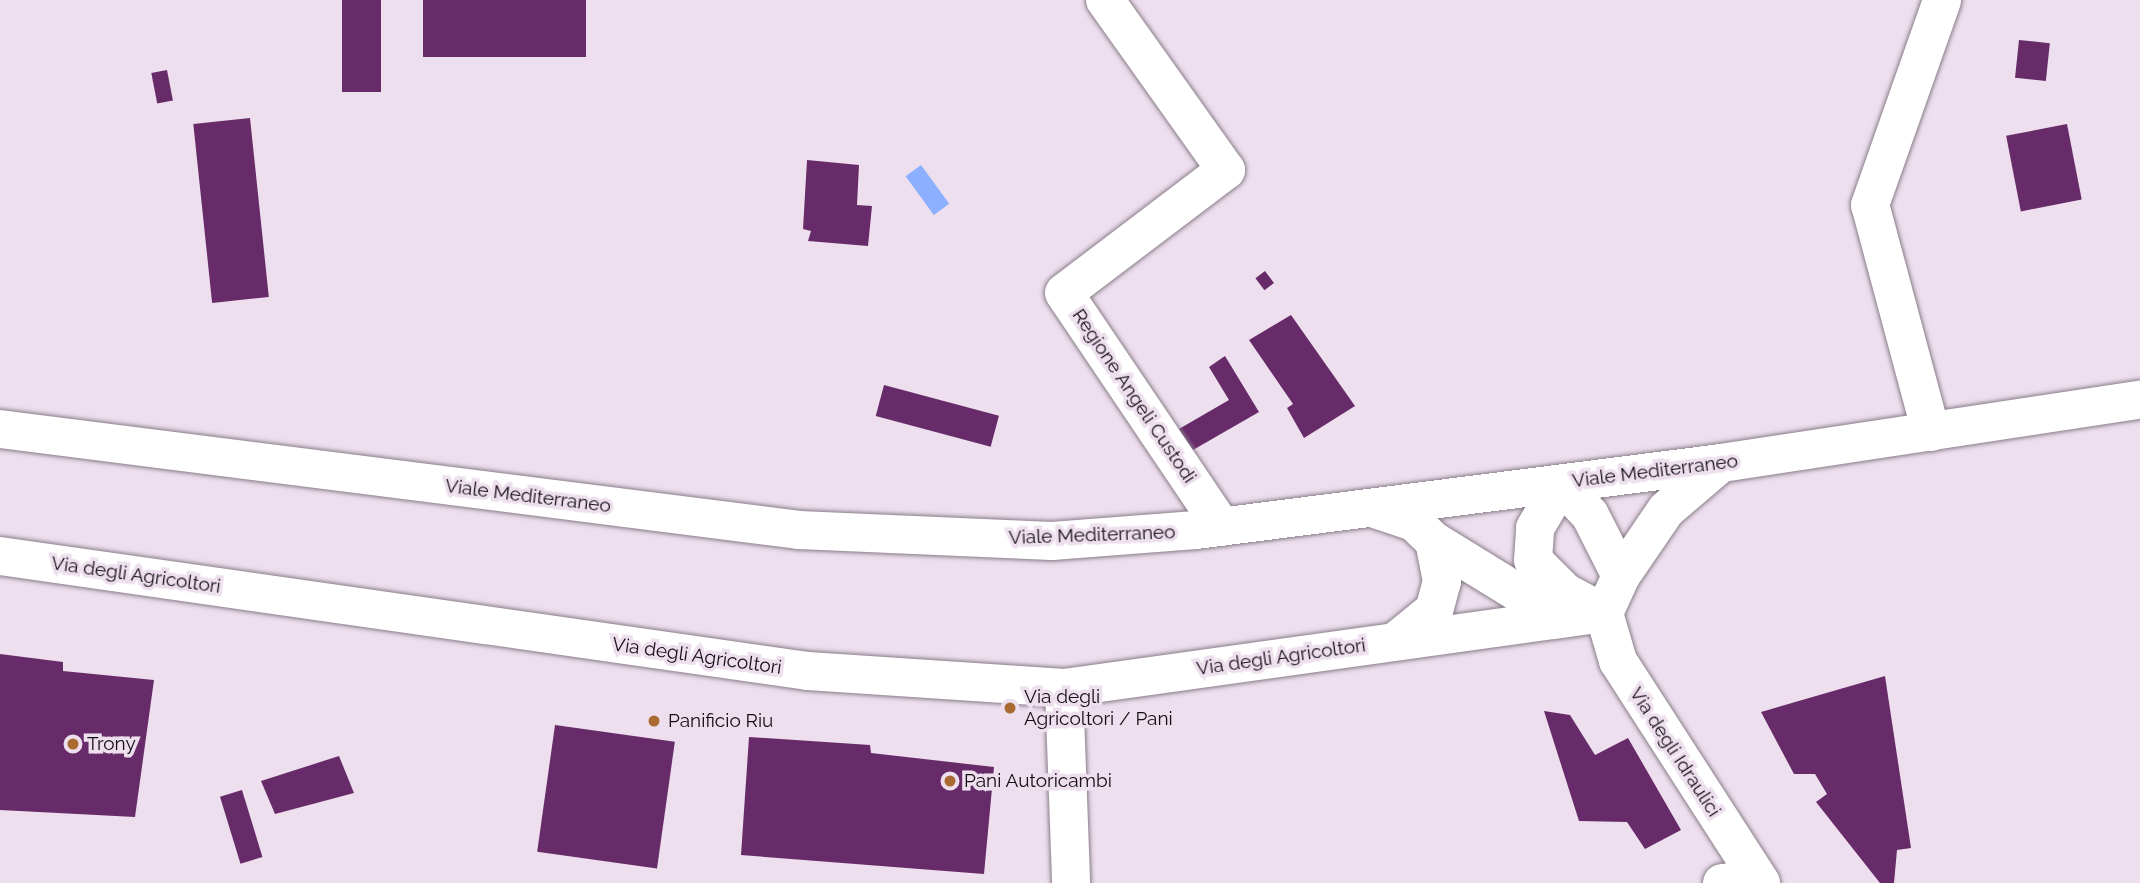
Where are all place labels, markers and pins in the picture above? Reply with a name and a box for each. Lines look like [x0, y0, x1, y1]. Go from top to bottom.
place label: Via degli Agricoltori / Pani [1024, 686, 1173, 730]
marker: Via degli Agricoltori / Pani [1002, 700, 1018, 716]
place label: Panificio Riu [668, 710, 773, 732]
marker: Panificio Riu [646, 713, 662, 729]
place label: Trony [87, 733, 136, 755]
marker: Trony [65, 736, 81, 752]
place label: Pani Autoricambi [964, 770, 1112, 792]
marker: Pani Autoricambi [942, 773, 958, 789]

